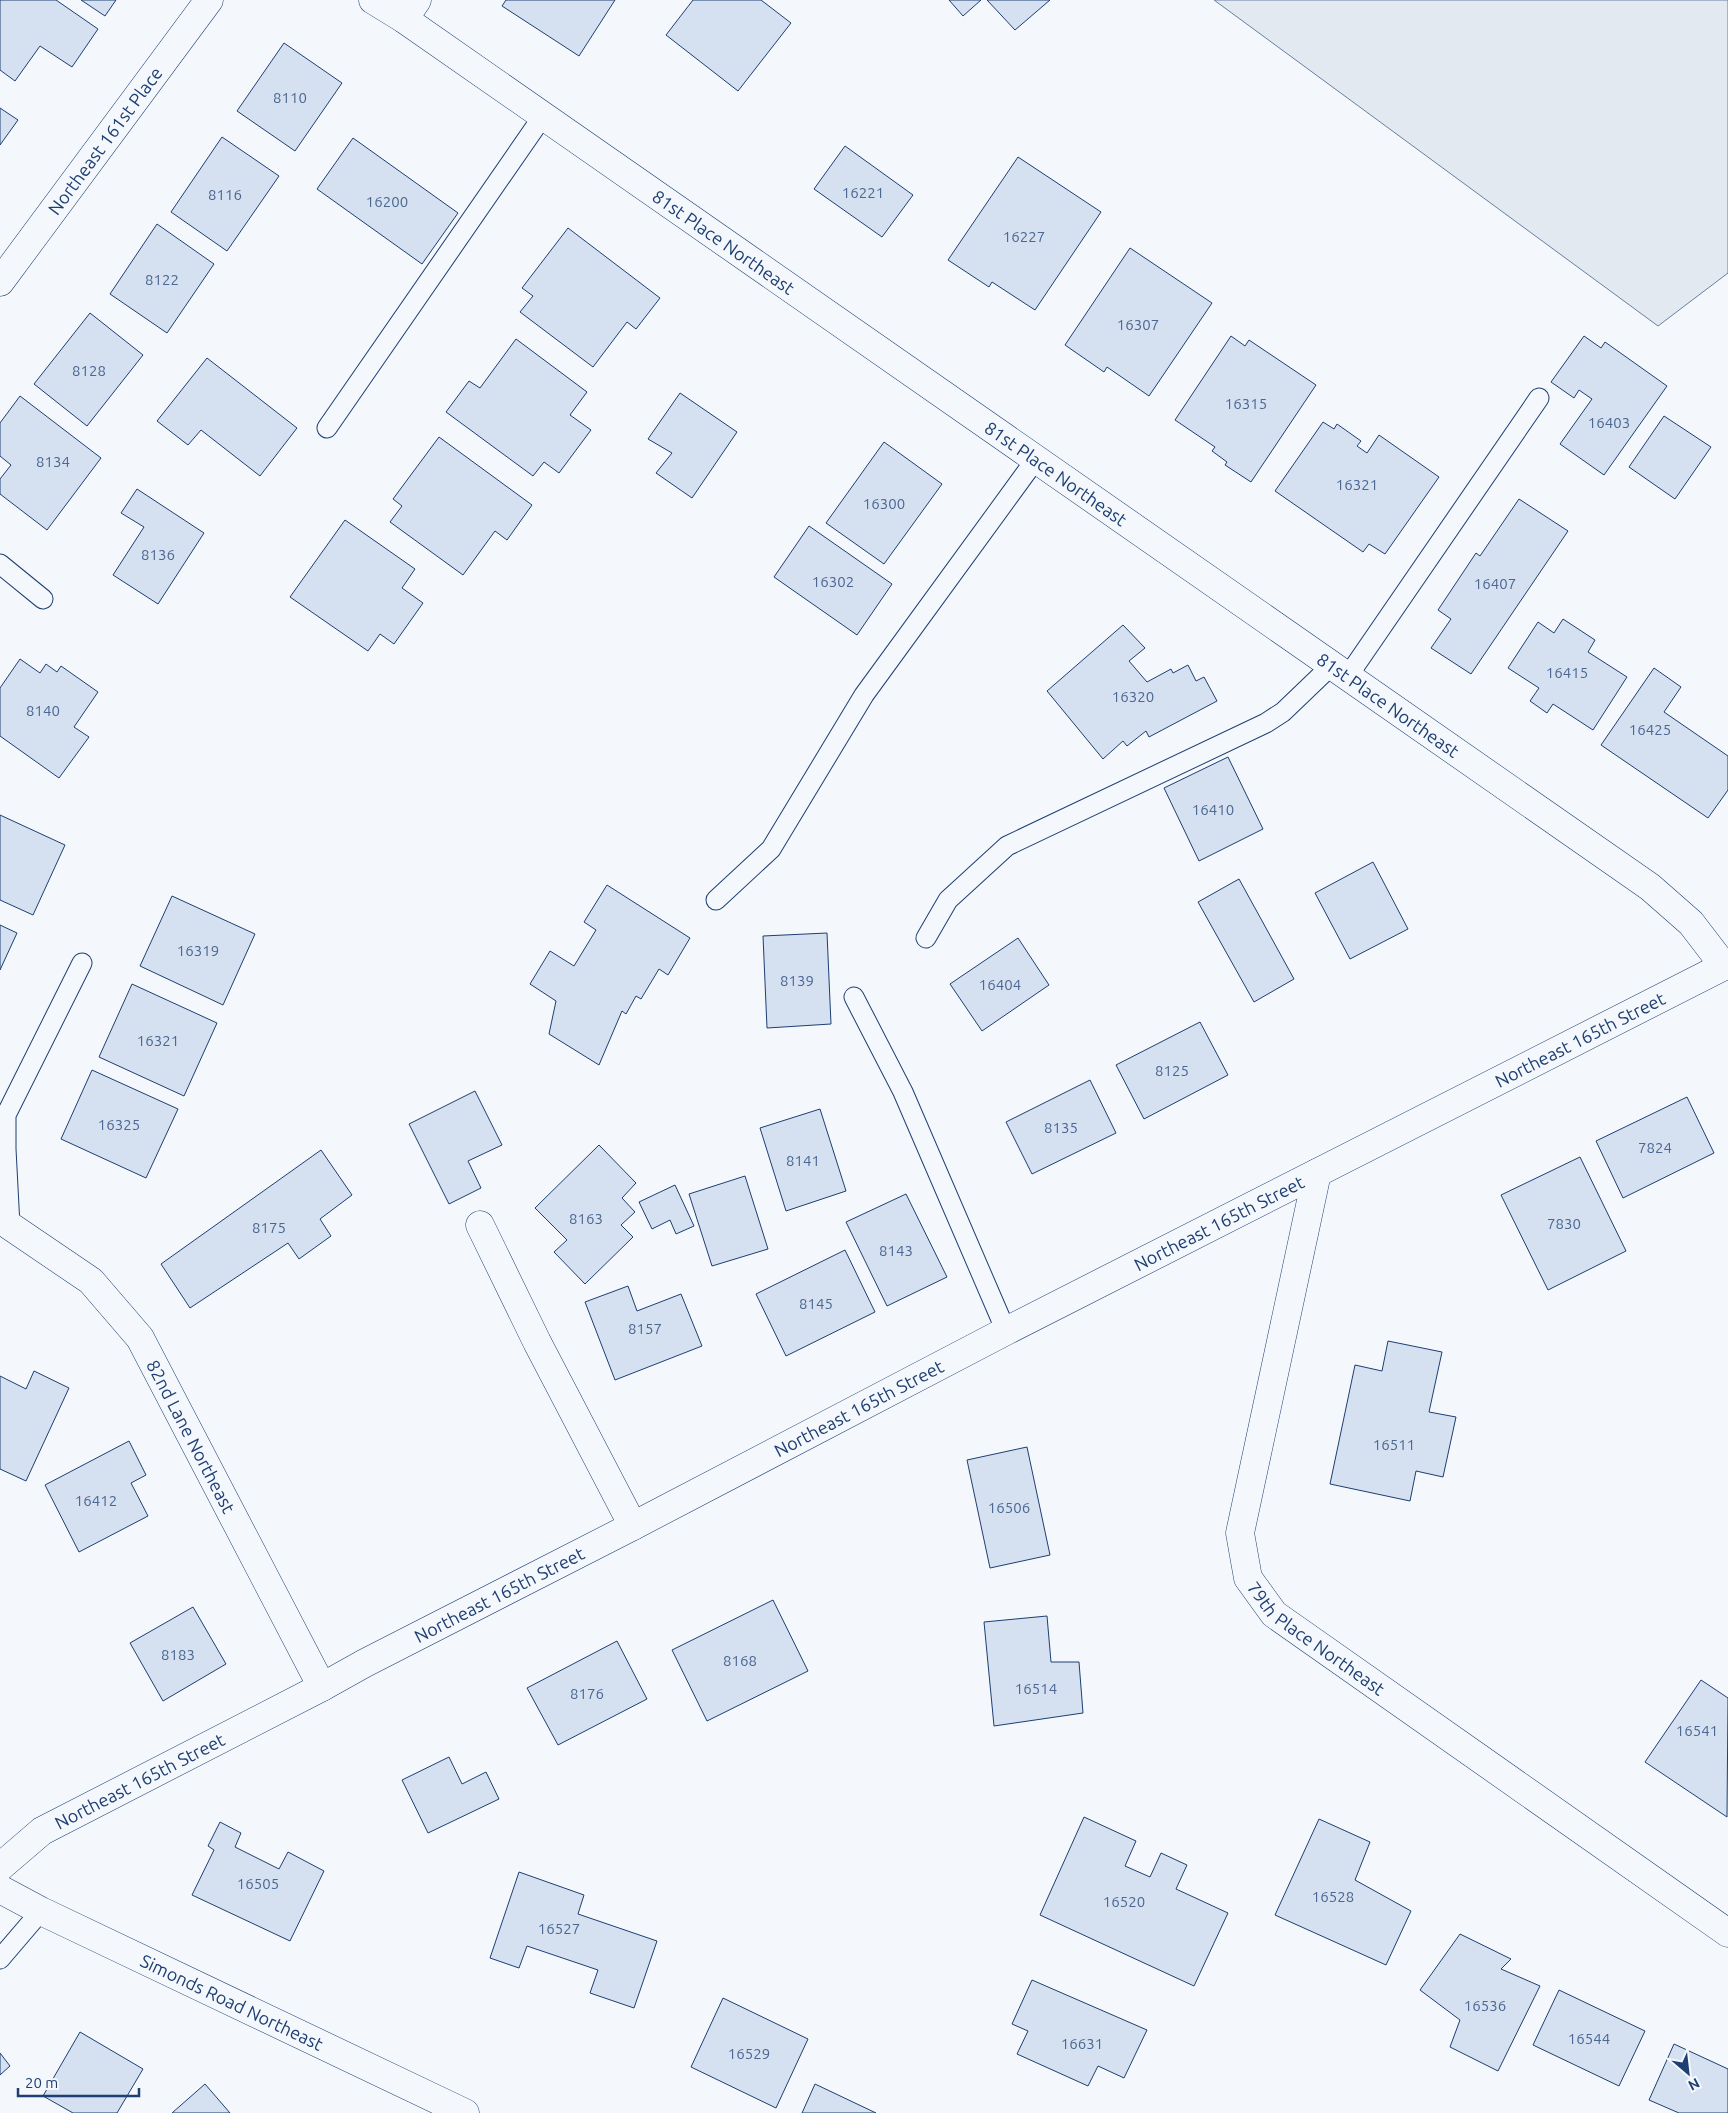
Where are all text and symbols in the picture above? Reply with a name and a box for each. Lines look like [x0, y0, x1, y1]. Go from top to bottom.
street label: Northeast 161st Place [44, 63, 166, 218]
house number: 8110 [273, 89, 307, 106]
house number: 16221 [842, 184, 884, 201]
street label: 81st Place Northeast [649, 185, 798, 298]
house number: 8116 [208, 186, 242, 203]
house number: 16200 [366, 193, 408, 210]
house number: 16227 [1003, 228, 1045, 245]
house number: 8122 [145, 271, 179, 288]
house number: 16307 [1117, 316, 1159, 333]
house number: 8128 [72, 362, 106, 379]
house number: 16315 [1225, 395, 1267, 412]
house number: 16403 [1588, 414, 1630, 431]
street label: 81st Place Northeast [981, 417, 1131, 529]
house number: 8134 [36, 453, 70, 470]
house number: 16321 [1336, 476, 1378, 493]
house number: 16300 [863, 495, 905, 512]
house number: 8136 [141, 546, 175, 563]
house number: 16302 [812, 573, 854, 590]
house number: 16407 [1474, 575, 1516, 592]
street label: 81st Place Northeast [1314, 648, 1463, 761]
house number: 16415 [1546, 664, 1588, 681]
house number: 16320 [1112, 688, 1154, 705]
house number: 8140 [26, 702, 60, 719]
house number: 16425 [1629, 721, 1671, 738]
house number: 16410 [1192, 801, 1234, 818]
house number: 16319 [177, 942, 219, 959]
house number: 8139 [780, 972, 814, 989]
house number: 16404 [979, 976, 1021, 993]
street label: Northeast 165th Street [1491, 988, 1668, 1091]
house number: 16321 [137, 1032, 179, 1049]
house number: 8125 [1155, 1062, 1189, 1079]
house number: 16325 [98, 1116, 140, 1133]
house number: 8135 [1044, 1119, 1078, 1136]
house number: 7824 [1638, 1139, 1672, 1156]
house number: 8141 [786, 1152, 820, 1169]
street label: Northeast 165th Street [1130, 1171, 1307, 1274]
house number: 8163 [569, 1210, 603, 1227]
house number: 7830 [1547, 1215, 1581, 1232]
house number: 8175 [252, 1219, 286, 1236]
house number: 8143 [879, 1242, 913, 1259]
house number: 8145 [799, 1295, 833, 1312]
house number: 8157 [628, 1320, 662, 1337]
street label: 82nd Lane Northeast [143, 1356, 239, 1516]
street label: Northeast 165th Street [771, 1356, 947, 1460]
house number: 16511 [1373, 1436, 1415, 1453]
house number: 16412 [75, 1492, 117, 1509]
house number: 16506 [988, 1499, 1030, 1516]
street label: Northeast 165th Street [411, 1543, 587, 1646]
street label: 79th Place Northeast [1244, 1578, 1389, 1699]
house number: 8183 [161, 1646, 195, 1663]
house number: 8168 [723, 1652, 757, 1669]
house number: 16514 [1015, 1680, 1057, 1697]
house number: 8176 [570, 1685, 604, 1702]
house number: 16541 [1676, 1722, 1718, 1739]
street label: Northeast 165th Street [51, 1729, 228, 1833]
house number: 16505 [237, 1875, 279, 1892]
house number: 16528 [1312, 1888, 1354, 1905]
house number: 16520 [1103, 1893, 1145, 1910]
house number: 16527 [538, 1920, 580, 1937]
street label: Simonds Road Northeast [137, 1950, 326, 2054]
house number: 16536 [1464, 1997, 1506, 2014]
house number: 16544 [1568, 2030, 1610, 2047]
house number: 16631 [1061, 2035, 1103, 2052]
house number: 16529 [728, 2045, 770, 2062]
north arrow [1663, 2048, 1713, 2098]
scale bar [18, 2066, 139, 2098]
text: 20 m [25, 2074, 58, 2091]
text: N [1686, 2075, 1702, 2094]

